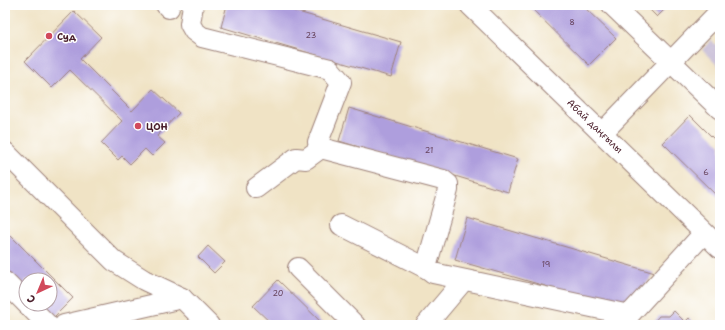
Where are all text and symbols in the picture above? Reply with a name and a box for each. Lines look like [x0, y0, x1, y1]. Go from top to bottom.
house number: 8 [569, 17, 575, 28]
place label: Суд [57, 30, 76, 43]
house number: 23 [306, 30, 316, 41]
marker: Суд [44, 31, 54, 41]
street label: Абай даңғылы [564, 96, 626, 156]
place label: ЦОН [146, 120, 168, 133]
marker: ЦОН [133, 121, 143, 131]
house number: 21 [425, 145, 433, 156]
house number: 6 [703, 167, 709, 178]
house number: 19 [542, 259, 550, 270]
north arrow [18, 272, 58, 312]
house number: 20 [273, 288, 283, 299]
text: С [24, 291, 39, 307]

